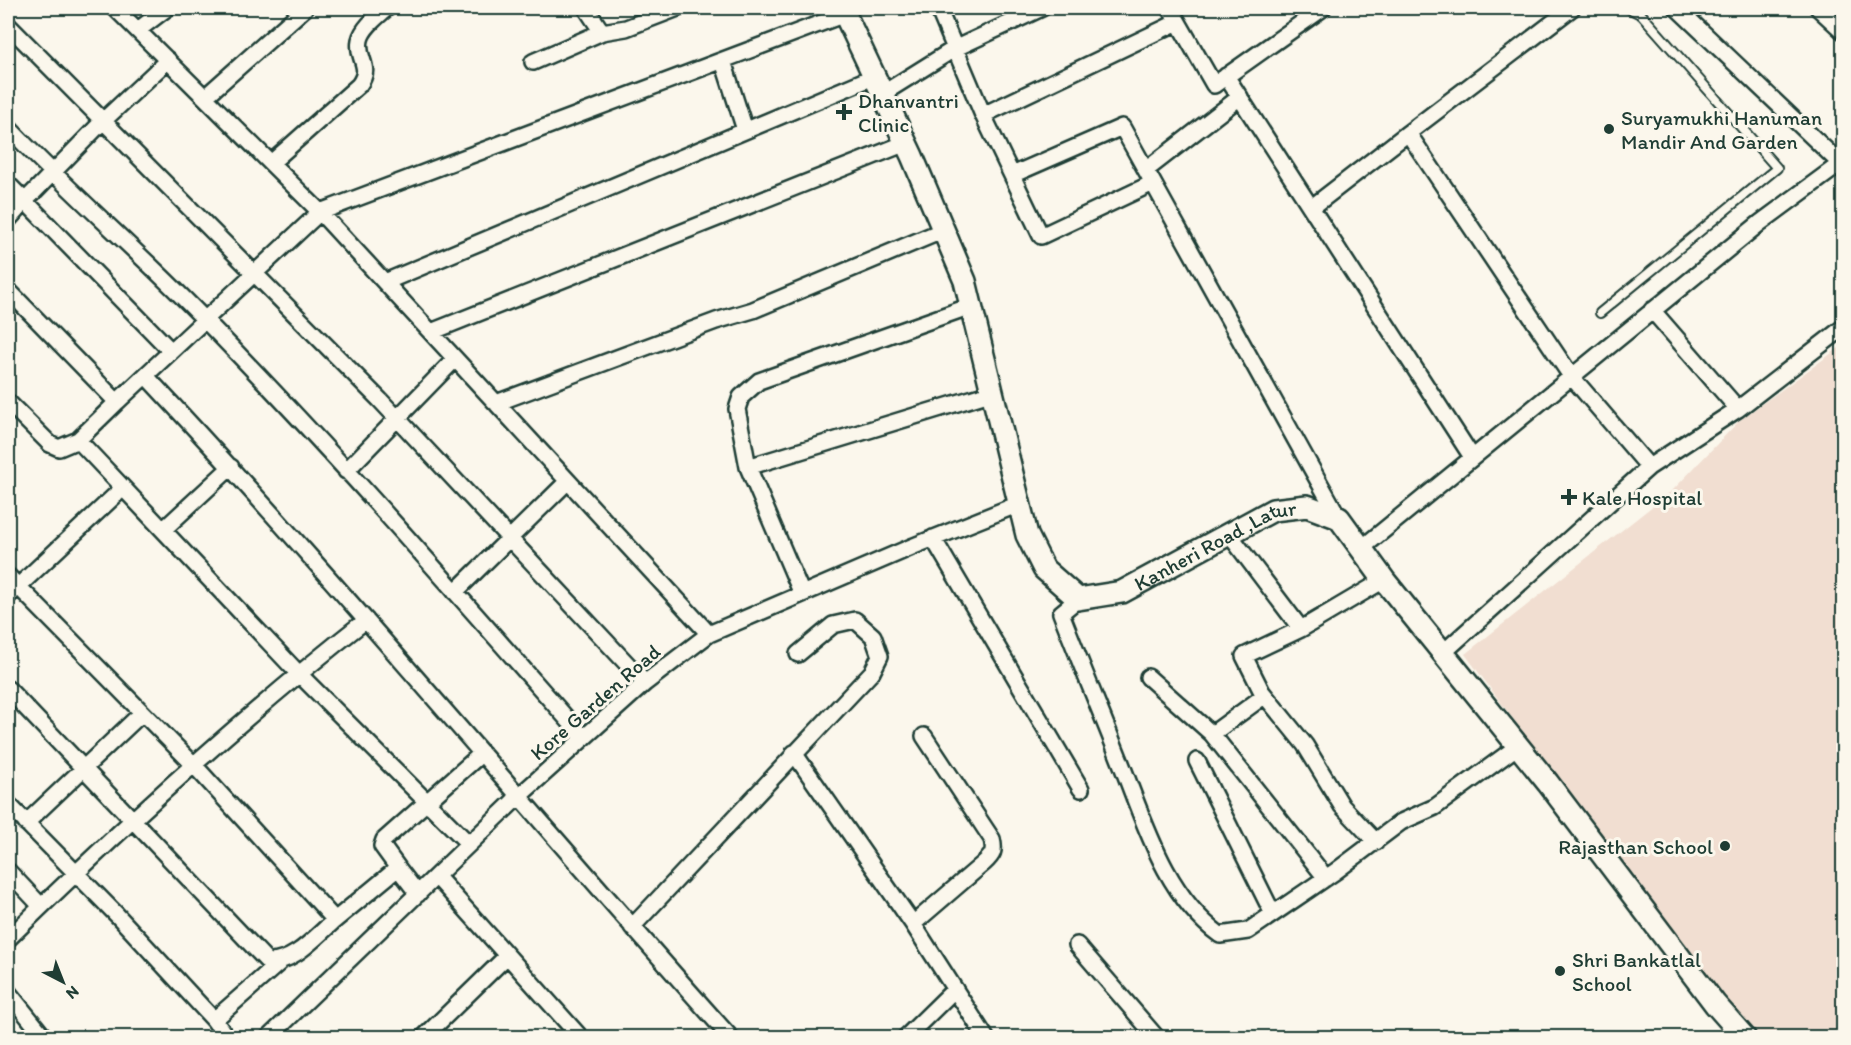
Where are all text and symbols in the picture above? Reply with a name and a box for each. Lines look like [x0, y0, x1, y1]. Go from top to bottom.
place label: Dhanvantri Clinic [858, 88, 959, 137]
marker: Dhanvantri Clinic [835, 103, 853, 121]
place label: Suryamukhi Hanuman Mandir And Garden [1621, 105, 1822, 154]
marker: Suryamukhi Hanuman Mandir And Garden [1602, 122, 1616, 136]
place label: Kale Hospital [1582, 485, 1702, 510]
marker: Kale Hospital [1560, 488, 1578, 506]
street label: Kanheri Road ,Latur [1129, 495, 1298, 596]
street label: Kore Garden Road [525, 639, 665, 765]
place label: Rajasthan School [1558, 834, 1713, 859]
marker: Rajasthan School [1718, 839, 1732, 853]
place label: Shri Bankatlal School [1572, 947, 1701, 996]
north arrow [33, 952, 93, 1012]
marker: Shri Bankatlal School [1553, 964, 1567, 978]
text: N [62, 982, 83, 1003]

